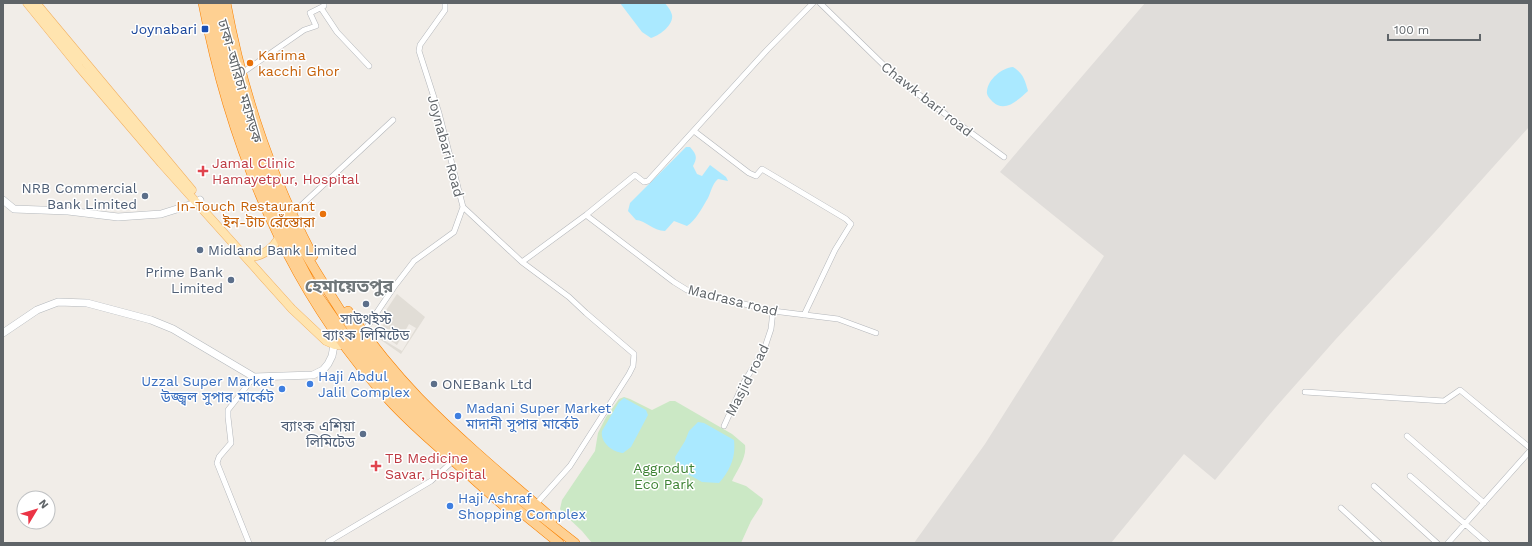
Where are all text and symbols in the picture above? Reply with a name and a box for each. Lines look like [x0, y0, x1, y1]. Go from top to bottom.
street label: ঢাকা-আরিচা মহাসড়ক [214, 16, 265, 145]
scale bar [1388, 16, 1480, 42]
place label: Joynabari [131, 21, 197, 37]
text: 100 m [1394, 23, 1429, 37]
marker: Joynabari [200, 24, 210, 34]
place label: Karima kacchi Ghor [258, 47, 340, 79]
marker: Karima kacchi Ghor [245, 58, 255, 68]
street label: Chawk bari road [878, 58, 976, 140]
street label: Joynabari Road [425, 93, 467, 199]
place label: Jamal Clinic Hamayetpur, Hospital [212, 155, 360, 187]
marker: Jamal Clinic Hamayetpur, Hospital [197, 165, 209, 177]
place label: NRB Commercial Bank Limited [21, 180, 138, 212]
marker: NRB Commercial Bank Limited [140, 191, 150, 201]
place label: In-Touch Restaurant ইন-টাচ রেঁস্তোরা [176, 198, 315, 230]
marker: In-Touch Restaurant ইন-টাচ রেঁস্তোরা [318, 209, 328, 219]
place label: Midland Bank Limited [208, 242, 357, 258]
marker: Midland Bank Limited [195, 245, 205, 255]
place label: Prime Bank Limited [145, 264, 223, 296]
marker: Prime Bank Limited [226, 275, 236, 285]
district label: হেমায়েতপুর [305, 275, 394, 297]
street label: Madrasa road [686, 281, 780, 319]
marker: সাউথইস্ট ব্যাংক লিমিটেড [361, 299, 371, 309]
place label: সাউথইস্ট ব্যাংক লিমিটেড [322, 311, 411, 343]
street label: Masjid road [722, 341, 772, 419]
place label: Haji Abdul Jalil Complex [318, 368, 410, 400]
place label: Uzzal Super Market উজ্জ্বল সুপার মার্কেট [141, 373, 274, 406]
place label: ONEBank Ltd [442, 376, 532, 392]
marker: Haji Abdul Jalil Complex [305, 379, 315, 389]
marker: ONEBank Ltd [429, 379, 439, 389]
marker: Uzzal Super Market উজ্জ্বল সুপার মার্কেট [277, 384, 287, 394]
place label: Madani Super Market মাদানী সুপার মার্কেট [465, 400, 611, 433]
marker: Madani Super Market মাদানী সুপার মার্কেট [453, 411, 463, 421]
place label: ব্যাংক এশিয়া লিমিটেড [280, 418, 356, 450]
marker: ব্যাংক এশিয়া লিমিটেড [358, 429, 368, 439]
place label: TB Medicine Savar, Hospital [385, 450, 487, 482]
marker: TB Medicine Savar, Hospital [370, 460, 382, 472]
park label: Aggrodut Eco Park [633, 460, 695, 492]
north arrow [16, 490, 56, 530]
place label: Haji Ashraf Shopping Complex [458, 490, 586, 522]
text: N [36, 497, 51, 511]
marker: Haji Ashraf Shopping Complex [445, 501, 455, 511]

